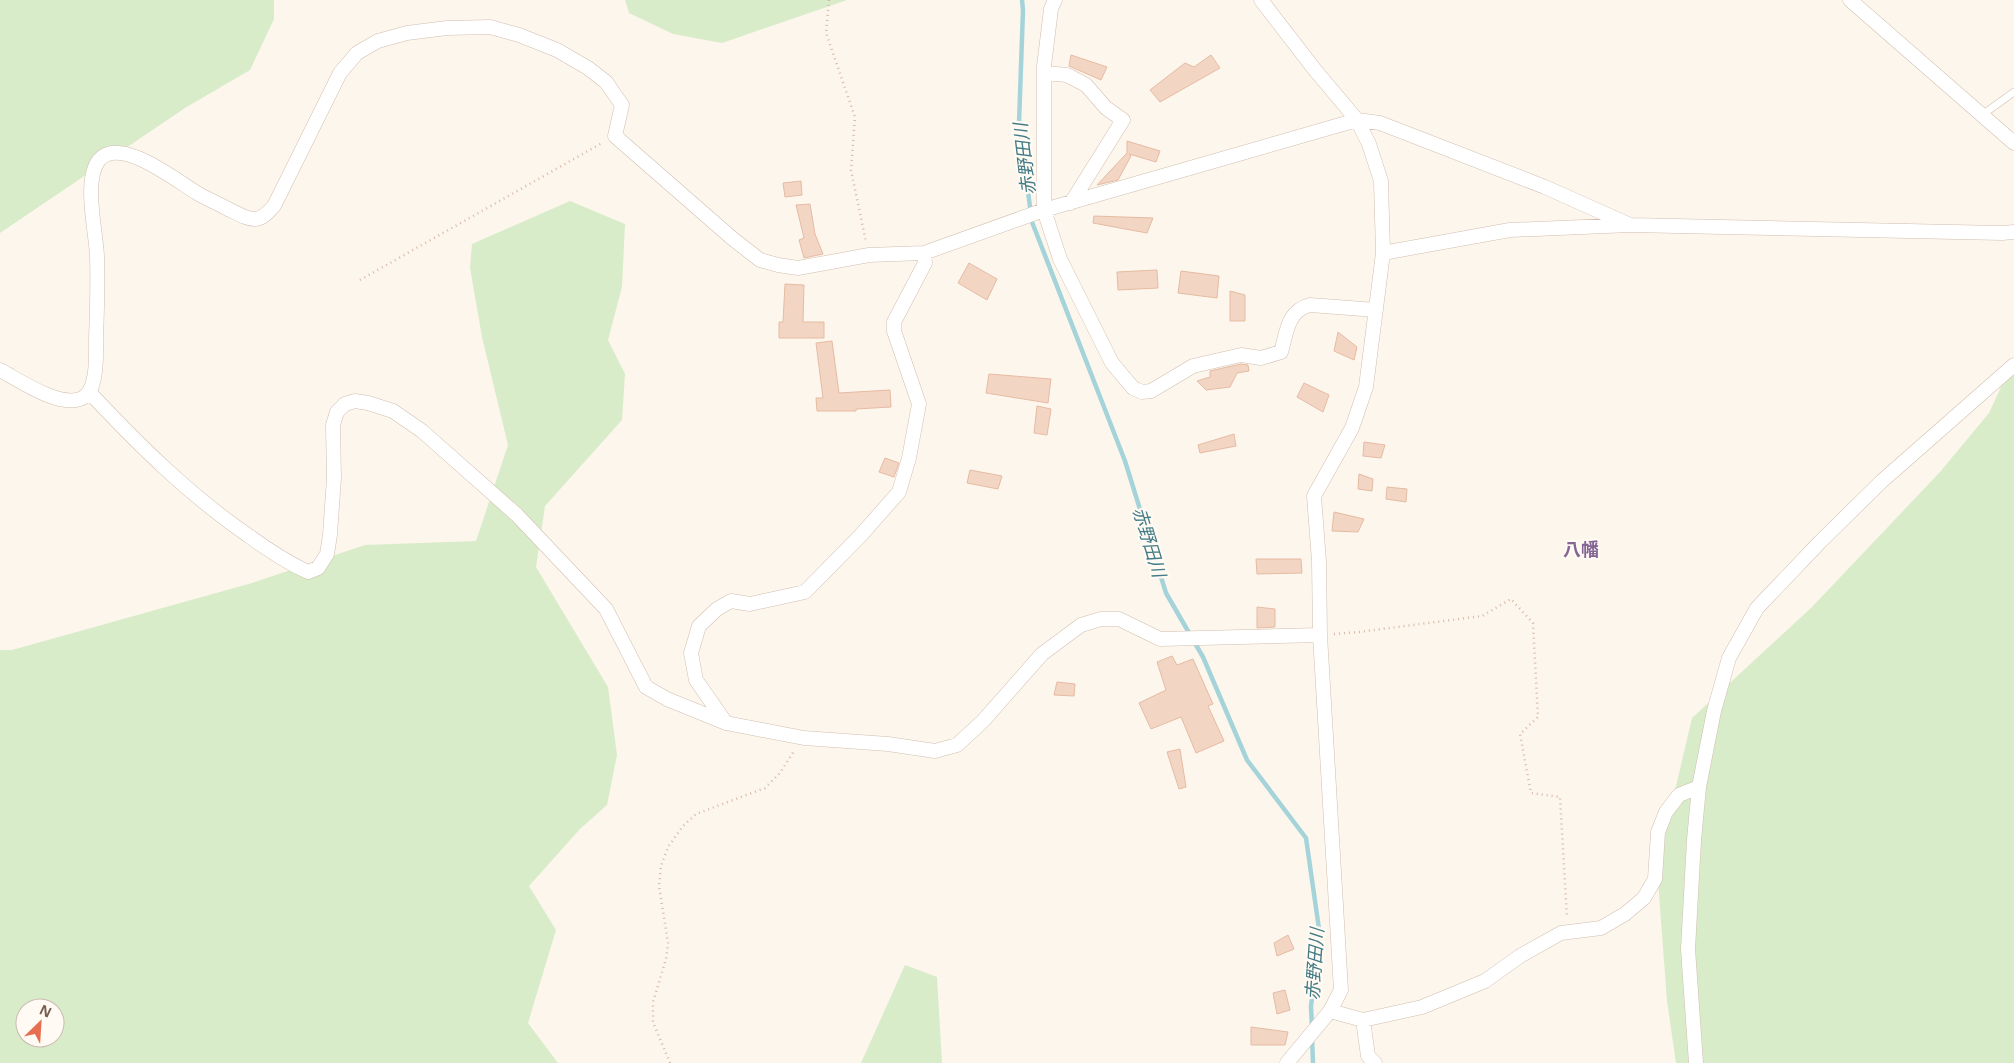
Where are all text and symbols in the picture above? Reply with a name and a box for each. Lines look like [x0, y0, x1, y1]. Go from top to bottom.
water label: 赤野田川 [1007, 120, 1040, 196]
water label: 赤野田川 [1128, 504, 1173, 582]
district label: 八幡 [1563, 537, 1599, 561]
water label: 赤野田川 [1300, 925, 1329, 1001]
north arrow [15, 998, 65, 1048]
text: N [37, 1000, 55, 1022]

